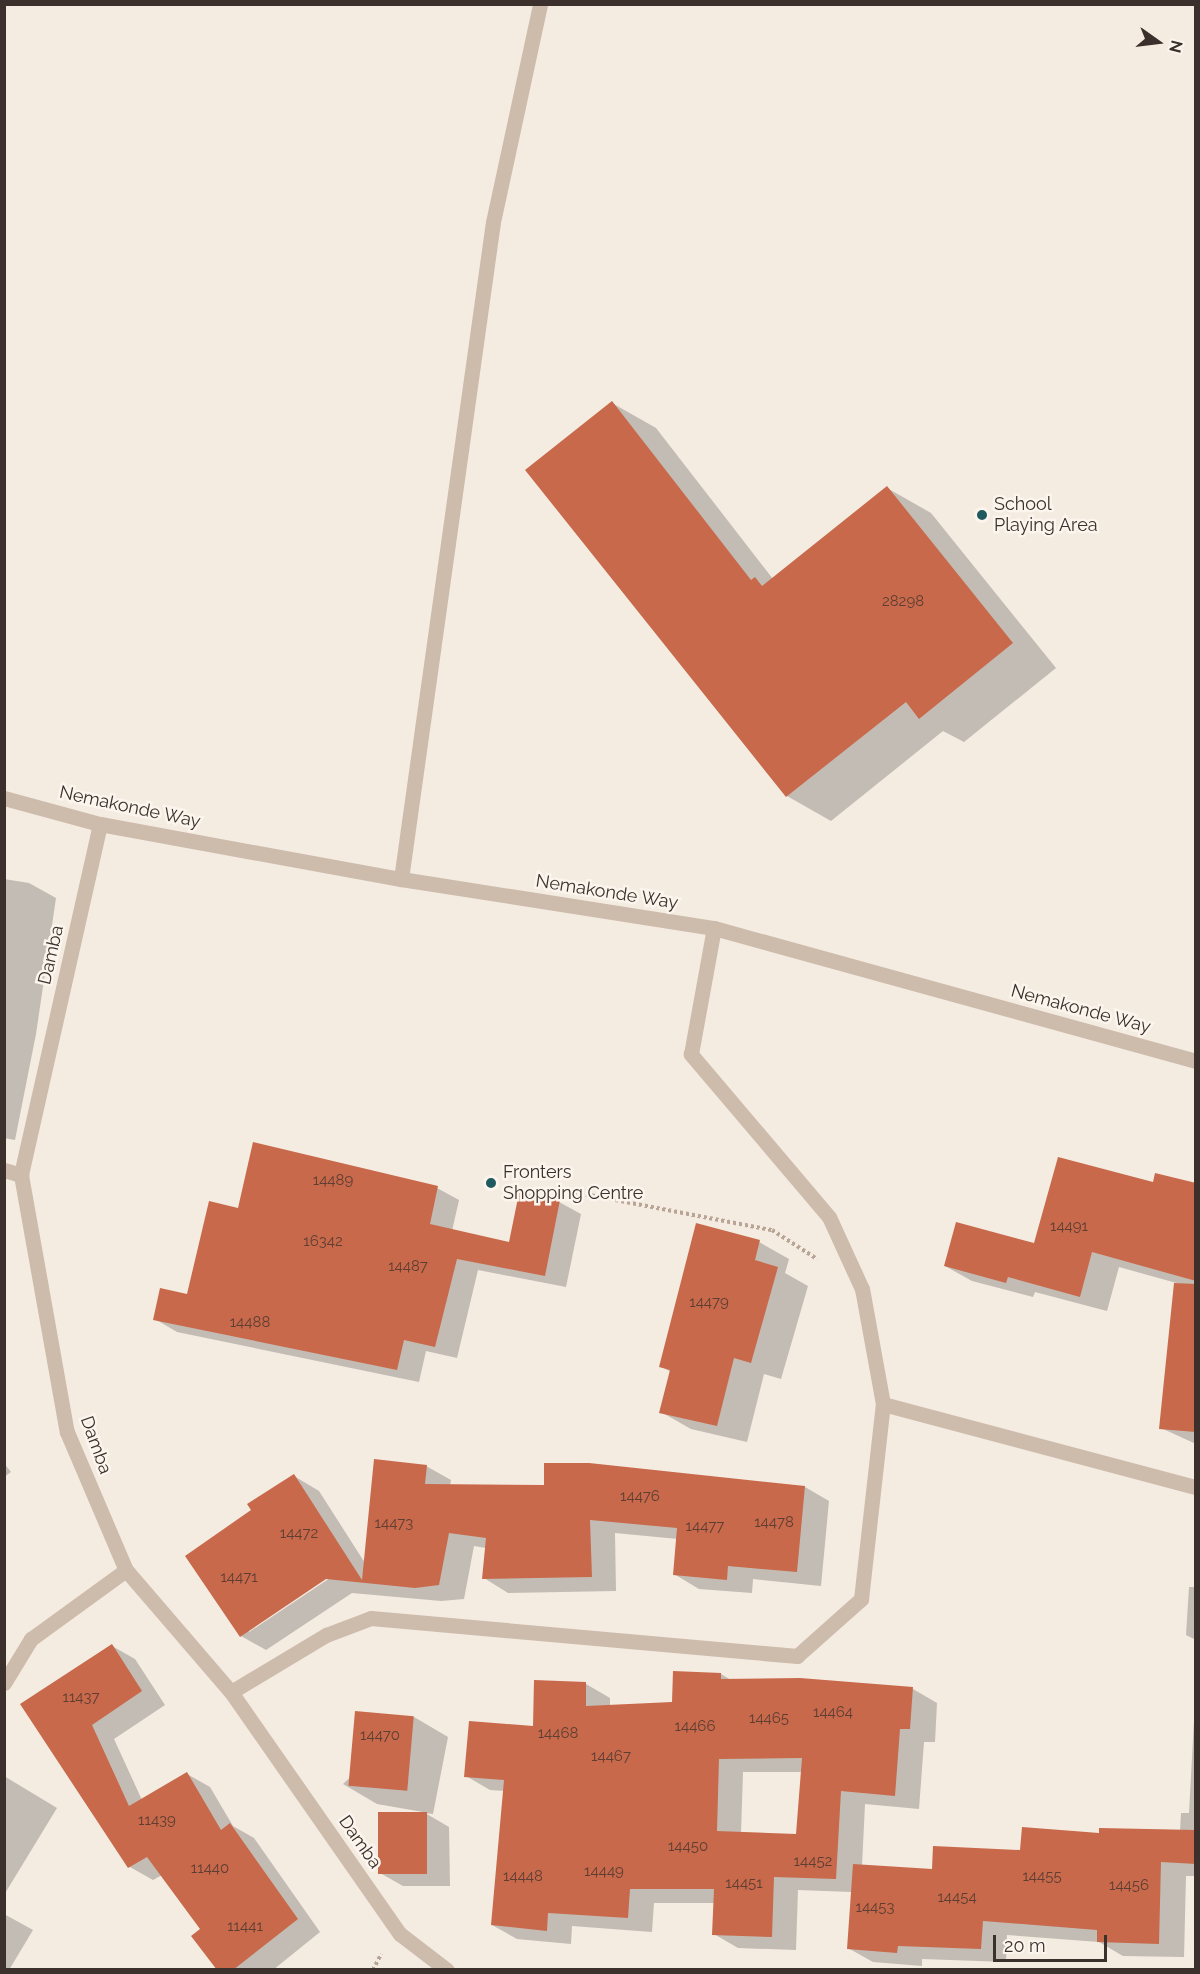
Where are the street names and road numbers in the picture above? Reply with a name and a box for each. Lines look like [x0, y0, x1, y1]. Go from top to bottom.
street label: Nemakonde Way [57, 781, 203, 833]
street label: Nemakonde Way [534, 870, 680, 914]
street label: Damba [34, 923, 68, 987]
street label: Nemakonde Way [1008, 980, 1154, 1038]
street label: Damba [76, 1413, 116, 1477]
street label: Damba [334, 1811, 386, 1873]

